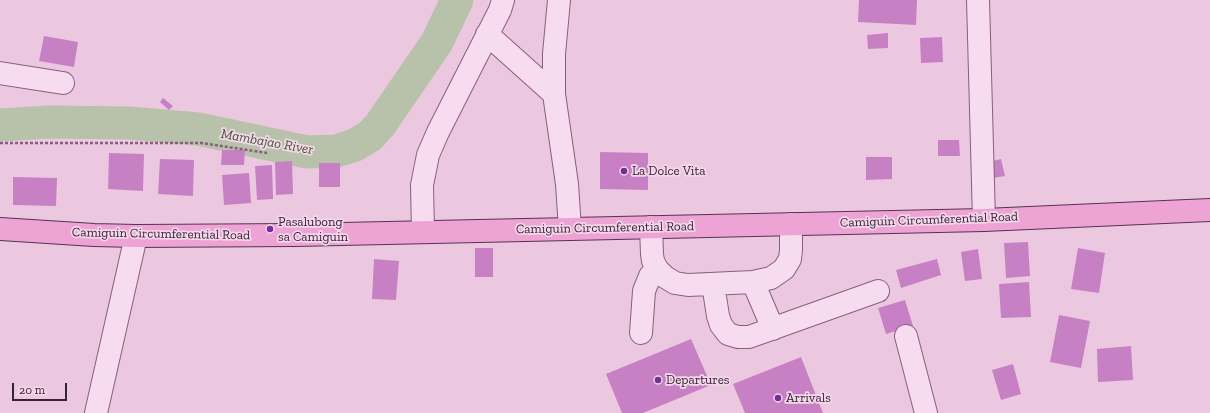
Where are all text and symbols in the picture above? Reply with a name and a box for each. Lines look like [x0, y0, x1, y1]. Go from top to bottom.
water label: Mambajao River [219, 126, 315, 158]
place label: La Dolce Vita [632, 163, 706, 179]
marker: La Dolce Vita [619, 166, 629, 176]
street label: Camiguin Circumferential Road [840, 209, 1018, 231]
place label: Pasalubong sa Camiguin [278, 214, 348, 245]
street label: Camiguin Circumferential Road [516, 219, 694, 237]
marker: Pasalubong sa Camiguin [265, 224, 275, 234]
street label: Camiguin Circumferential Road [72, 225, 250, 243]
place label: Departures [666, 372, 730, 388]
scale bar [14, 375, 69, 401]
marker: Departures [653, 375, 663, 385]
text: 20 m [19, 383, 45, 397]
place label: Arrivals [786, 390, 831, 406]
marker: Arrivals [773, 393, 783, 403]

